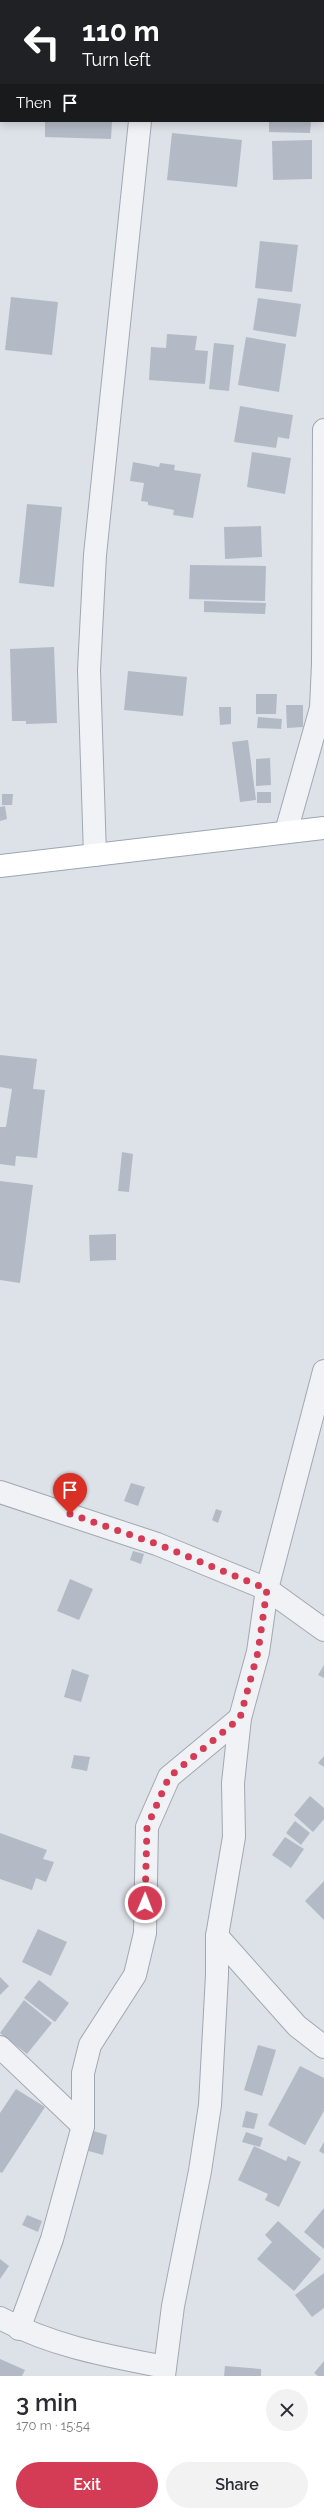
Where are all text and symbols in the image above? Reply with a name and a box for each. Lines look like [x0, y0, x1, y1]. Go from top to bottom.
text: 110 m [82, 15, 160, 48]
icon: left [16, 16, 68, 68]
text: Turn left [82, 49, 151, 70]
icon: arrive [59, 92, 81, 114]
text: Then [16, 94, 51, 112]
pin [53, 1473, 87, 1514]
icon: arrive [59, 1479, 81, 1501]
position arrow [124, 1882, 166, 1924]
text: 3 min [16, 2388, 78, 2417]
button: close [266, 2389, 308, 2431]
text: 170 m · 15:54 [16, 2418, 90, 2433]
button: Exit [16, 2462, 158, 2508]
button: Share [166, 2462, 308, 2508]

